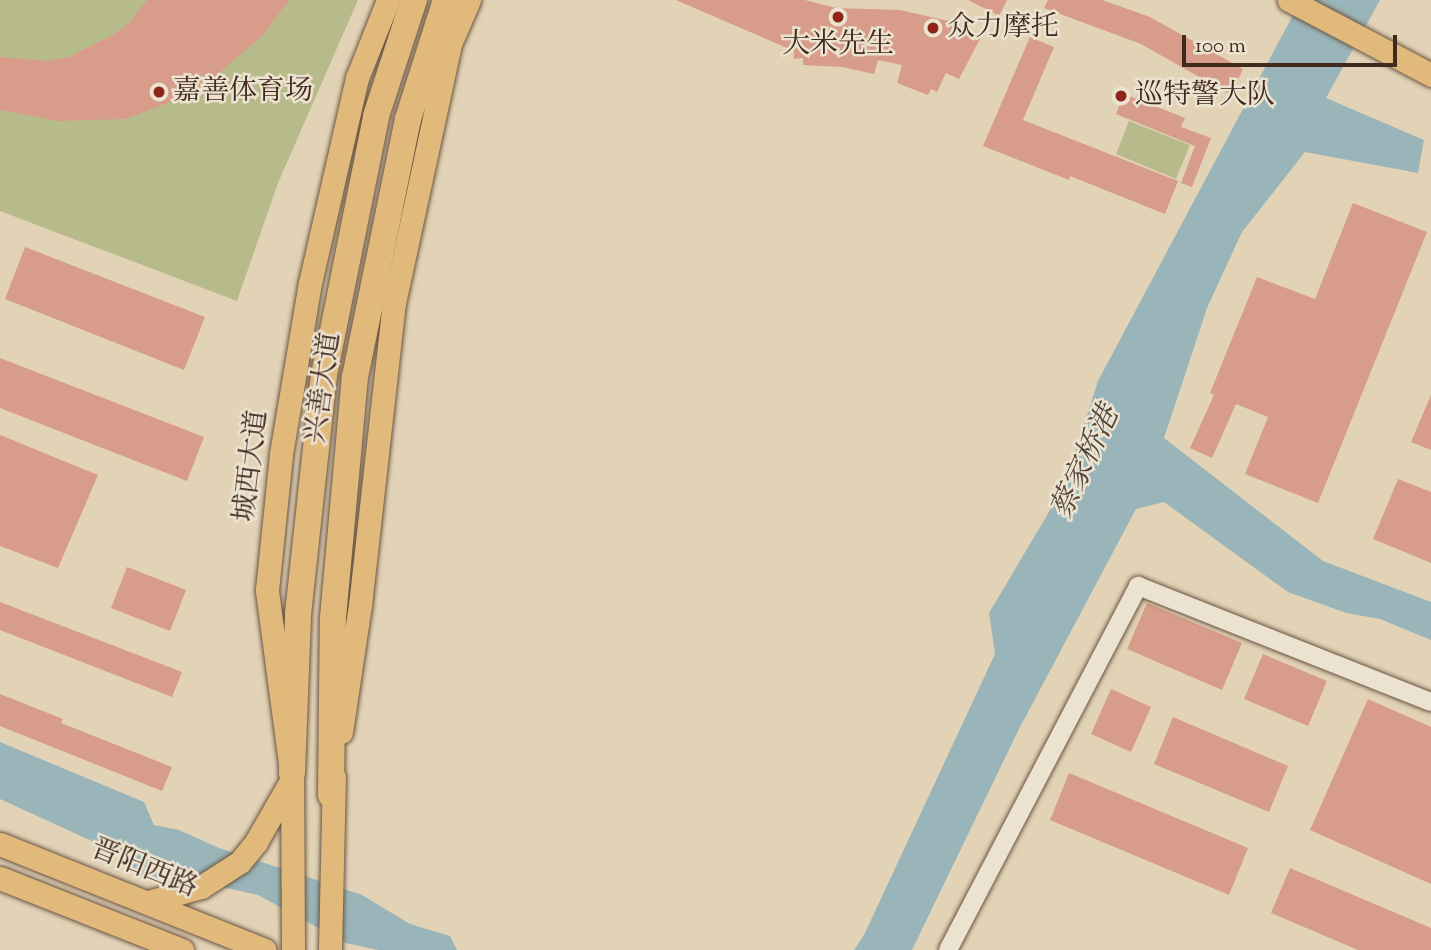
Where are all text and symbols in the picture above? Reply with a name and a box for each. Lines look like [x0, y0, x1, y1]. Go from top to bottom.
marker: 大米先生 [830, 9, 846, 25]
place label: 众力摩托 [947, 11, 1059, 45]
marker: 众力摩托 [925, 20, 941, 36]
scale bar [1186, 21, 1401, 65]
place label: 大米先生 [782, 28, 894, 62]
text: 100 m [1195, 32, 1246, 62]
place label: 嘉善体育场 [173, 75, 313, 109]
place label: 巡特警大队 [1135, 79, 1275, 113]
marker: 嘉善体育场 [151, 84, 167, 100]
marker: 巡特警大队 [1113, 88, 1129, 104]
street label: 兴善大道 [300, 330, 348, 446]
water label: 蔡家桥港 [1045, 401, 1129, 525]
street label: 城西大道 [229, 408, 275, 524]
street label: 晋阳西路 [86, 832, 202, 906]

